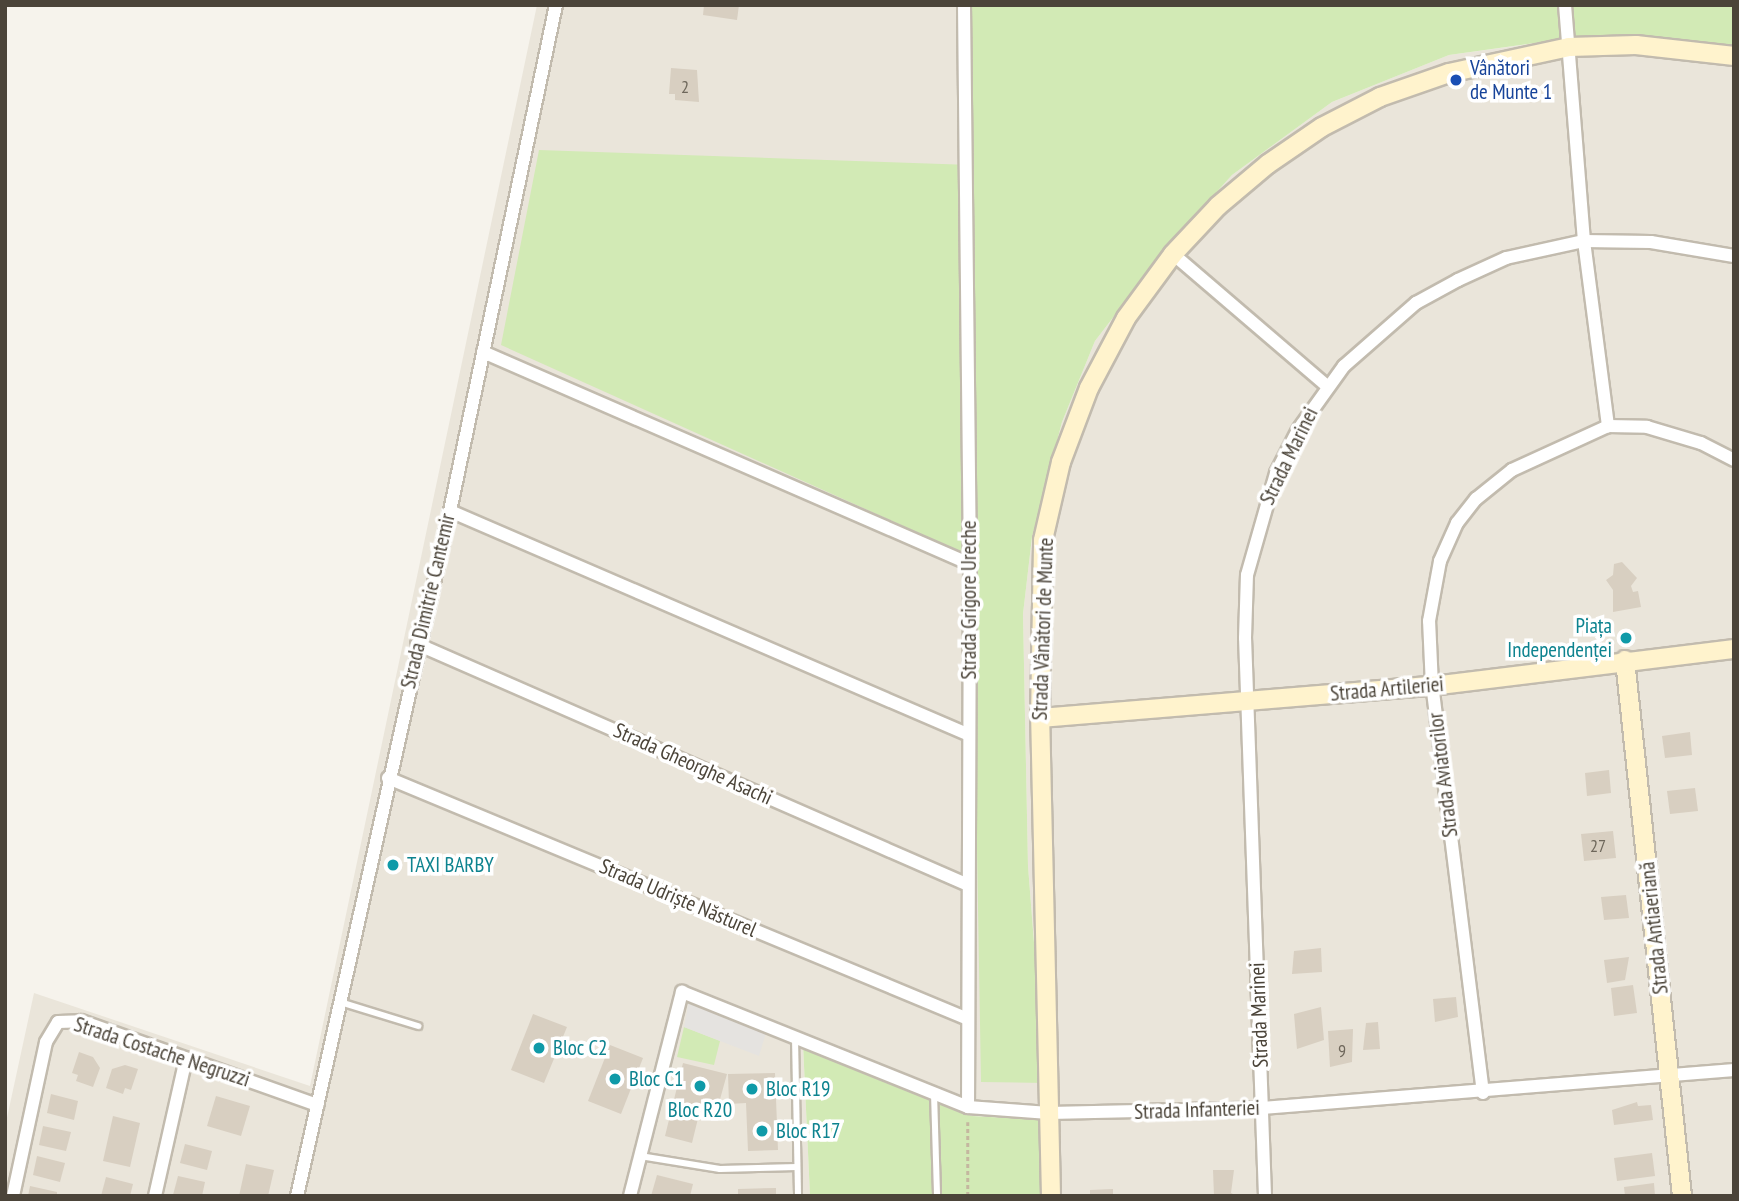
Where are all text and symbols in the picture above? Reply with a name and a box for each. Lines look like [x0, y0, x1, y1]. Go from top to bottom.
place label: Vânători de Munte 1 [1470, 55, 1552, 105]
marker: Vânători de Munte 1 [1448, 72, 1464, 88]
house number: 2 [681, 76, 689, 98]
street label: Strada Marinei [1255, 403, 1323, 509]
street label: Strada Dimitrie Cantemir [396, 511, 460, 691]
street label: Strada Grigore Ureche [956, 520, 982, 680]
street label: Strada Vânători de Munte [1027, 537, 1059, 721]
place label: Piața Independenței [1507, 613, 1612, 663]
marker: Piața Independenței [1618, 630, 1634, 646]
street label: Strada Artileriei [1329, 671, 1445, 707]
street label: Strada Aviatorilor [1423, 711, 1463, 839]
street label: Strada Gheorghe Asachi [609, 718, 777, 810]
house number: 27 [1590, 835, 1606, 857]
place label: TAXI BARBY [407, 852, 494, 878]
street label: Strada Udriște Năsturel [596, 854, 760, 942]
marker: TAXI BARBY [385, 857, 401, 873]
street label: Strada Antiaeriană [1634, 860, 1674, 996]
street label: Strada Marinei [1245, 962, 1273, 1068]
street label: Strada Costache Negruzzi [71, 1012, 253, 1092]
place label: Bloc C2 [553, 1035, 608, 1061]
marker: Bloc C2 [531, 1040, 547, 1056]
house number: 9 [1338, 1040, 1346, 1062]
place label: Bloc C1 [629, 1066, 684, 1092]
marker: Bloc C1 [607, 1071, 623, 1087]
place label: Bloc R19 [766, 1076, 831, 1102]
marker: Bloc R20 [692, 1078, 708, 1094]
marker: Bloc R19 [744, 1081, 760, 1097]
street label: Strada Infanteriei [1134, 1095, 1260, 1125]
place label: Bloc R20 [668, 1097, 732, 1123]
place label: Bloc R17 [776, 1118, 841, 1144]
marker: Bloc R17 [754, 1123, 770, 1139]

